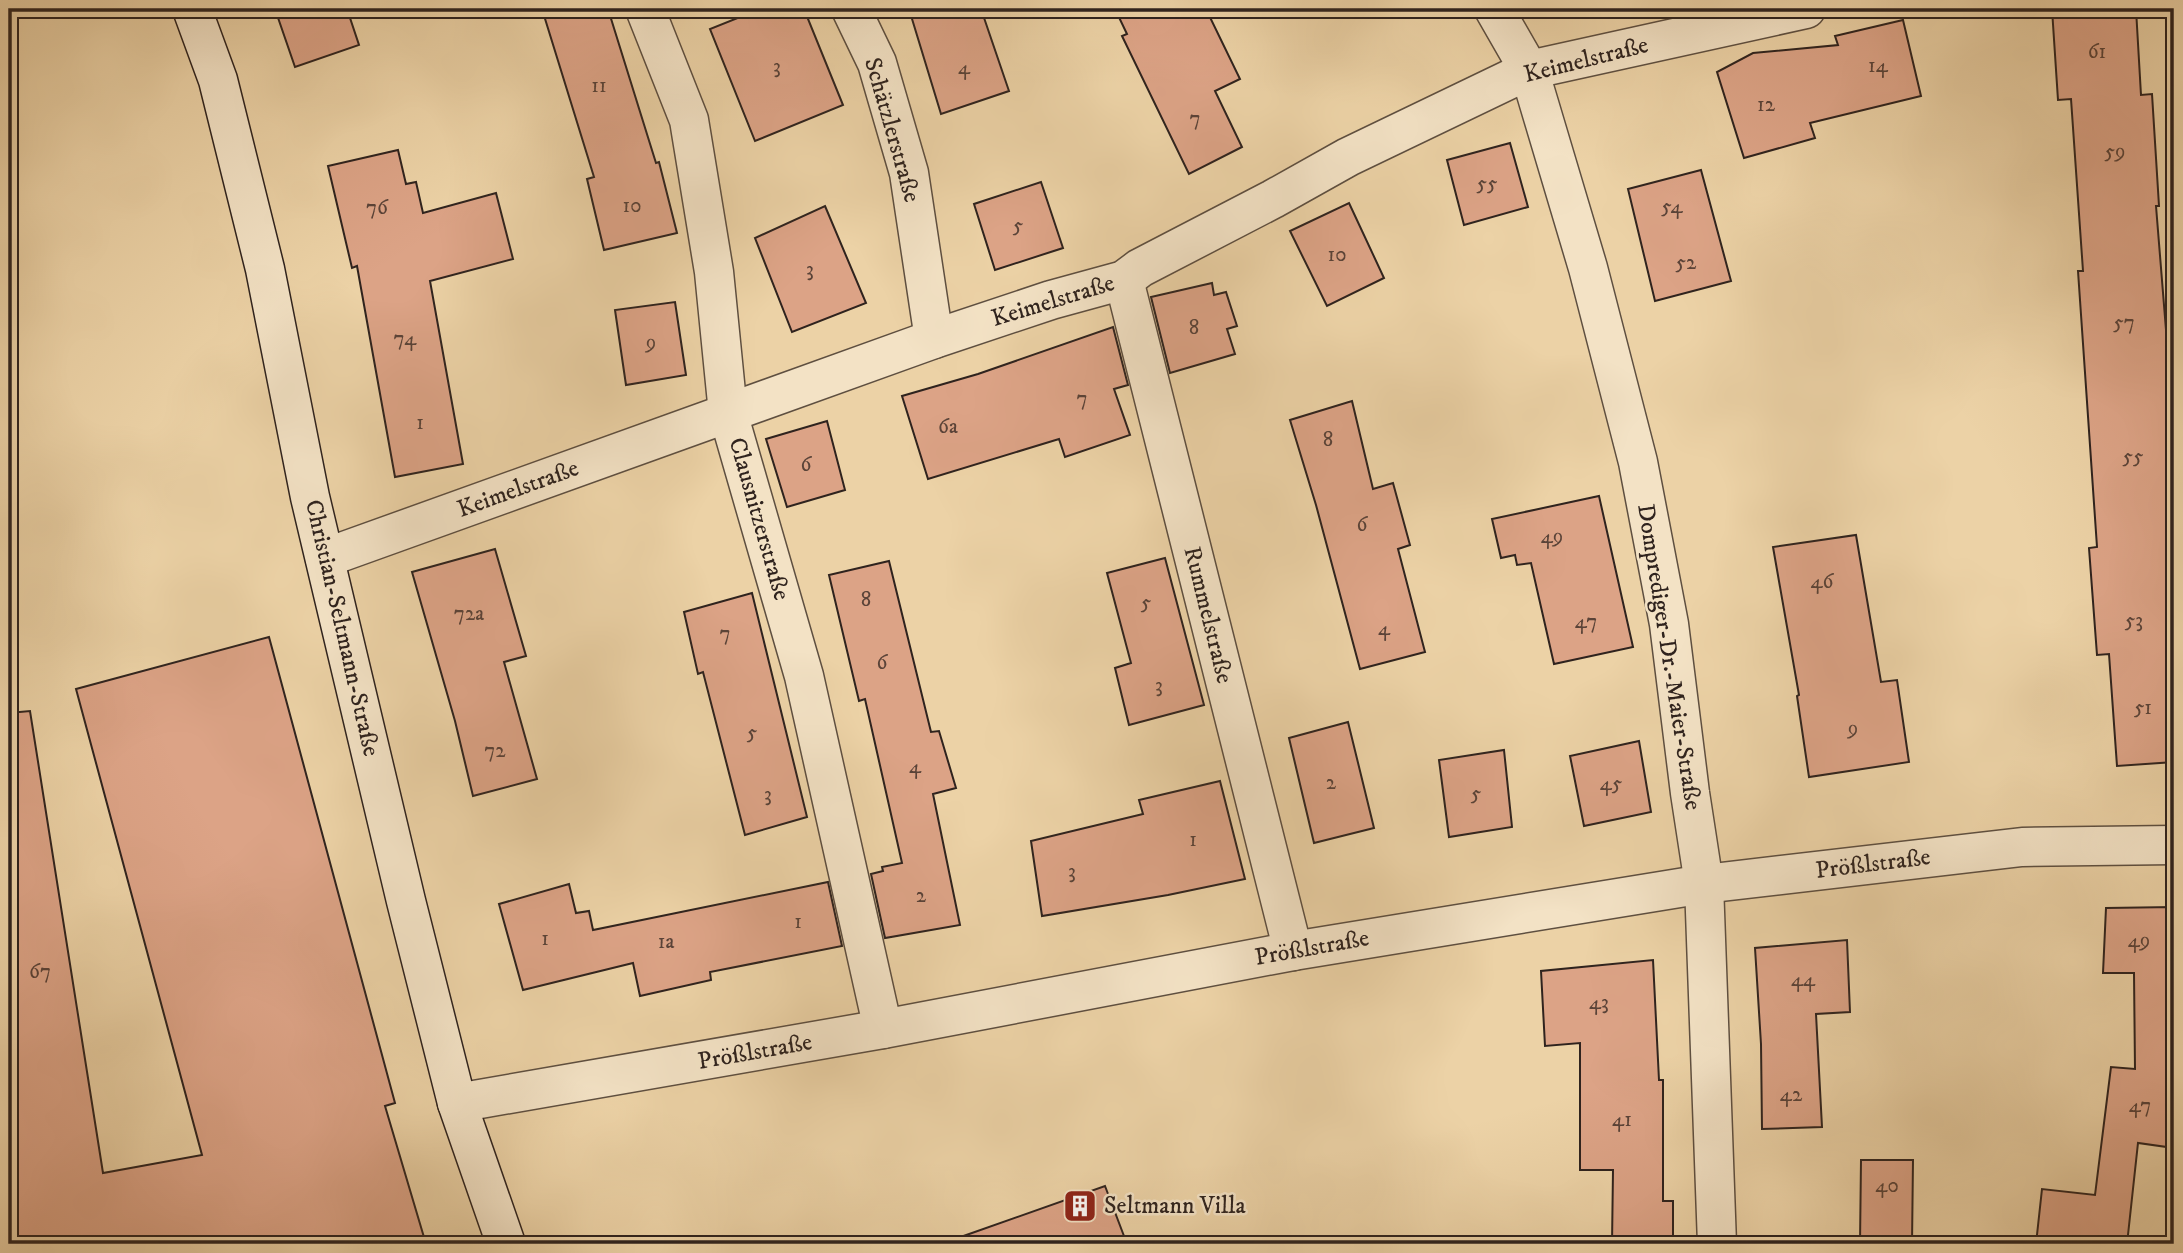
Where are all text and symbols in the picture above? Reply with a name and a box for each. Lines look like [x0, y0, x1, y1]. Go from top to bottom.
street label: Keimelstraße [1521, 30, 1651, 90]
house number: 61 [2088, 39, 2106, 65]
house number: 14 [1868, 53, 1889, 79]
house number: 3 [773, 54, 781, 80]
street label: Schätzlerstraße [857, 54, 927, 206]
house number: 4 [958, 55, 971, 81]
house number: 11 [591, 73, 607, 99]
house number: 12 [1757, 92, 1776, 118]
house number: 7 [1189, 106, 1201, 132]
house number: 59 [2105, 139, 2125, 165]
house number: 55 [1477, 171, 1497, 197]
house number: 10 [623, 193, 641, 219]
house number: 54 [1661, 194, 1684, 220]
house number: 76 [366, 195, 389, 221]
house number: 5 [1013, 213, 1023, 239]
house number: 10 [1328, 242, 1346, 268]
house number: 52 [1676, 250, 1697, 276]
house number: 3 [806, 257, 814, 283]
street label: Keimelstraße [988, 268, 1118, 334]
house number: 57 [2113, 310, 2135, 336]
house number: 8 [1189, 315, 1199, 341]
house number: 74 [394, 326, 417, 352]
house number: 9 [645, 330, 656, 356]
house number: 7 [1076, 386, 1088, 412]
house number: 1 [416, 410, 424, 436]
house number: 6a [938, 414, 958, 440]
house number: 8 [1323, 427, 1333, 453]
street label: Clausnitzerstraße [721, 434, 797, 604]
house number: 55 [2123, 444, 2143, 470]
house number: 6 [801, 452, 813, 478]
street label: Keimelstraße [453, 453, 583, 525]
street label: Christian-Seltmann-Straße [298, 497, 386, 759]
street label: Domprediger-Dr.-Maier-Straße [1630, 502, 1708, 812]
house number: 6 [1357, 512, 1369, 538]
house number: 49 [1541, 524, 1563, 550]
street label: Rummelstraße [1177, 543, 1239, 687]
house number: 46 [1810, 569, 1835, 595]
house number: 8 [861, 587, 871, 613]
house number: 5 [1141, 590, 1151, 616]
house number: 72a [454, 601, 484, 627]
house number: 53 [2125, 608, 2143, 634]
house number: 47 [1575, 609, 1597, 635]
house number: 4 [1378, 616, 1391, 642]
house number: 7 [719, 621, 731, 647]
house number: 6 [877, 650, 889, 676]
house number: 3 [1155, 673, 1163, 699]
house number: 51 [2134, 695, 2152, 721]
house number: 9 [1847, 716, 1858, 742]
house number: 5 [747, 720, 757, 746]
house number: 72 [484, 738, 506, 764]
house number: 4 [909, 754, 922, 780]
house number: 2 [1326, 770, 1337, 796]
house number: 45 [1600, 771, 1622, 797]
house number: 5 [1471, 781, 1481, 807]
house number: 3 [764, 782, 772, 808]
house number: 1 [1189, 827, 1197, 853]
street label: Prößlstraße [1814, 842, 1932, 886]
house number: 3 [1068, 859, 1076, 885]
house number: 2 [916, 883, 927, 909]
house number: 1 [794, 909, 802, 935]
street label: Prößlstraße [1253, 923, 1372, 973]
house number: 1 [541, 926, 549, 952]
house number: 49 [2128, 928, 2150, 954]
house number: 1a [658, 929, 674, 955]
house number: 67 [29, 959, 51, 985]
house number: 44 [1791, 967, 1816, 993]
house number: 43 [1589, 990, 1609, 1016]
street label: Prößlstraße [696, 1027, 815, 1077]
house number: 42 [1780, 1082, 1803, 1108]
house number: 47 [2129, 1093, 2151, 1119]
house number: 41 [1612, 1107, 1632, 1133]
house number: 40 [1875, 1173, 1899, 1199]
building icon: Seltmann Villa [1061, 1187, 1099, 1225]
place label: Seltmann Villa [1104, 1191, 1246, 1221]

